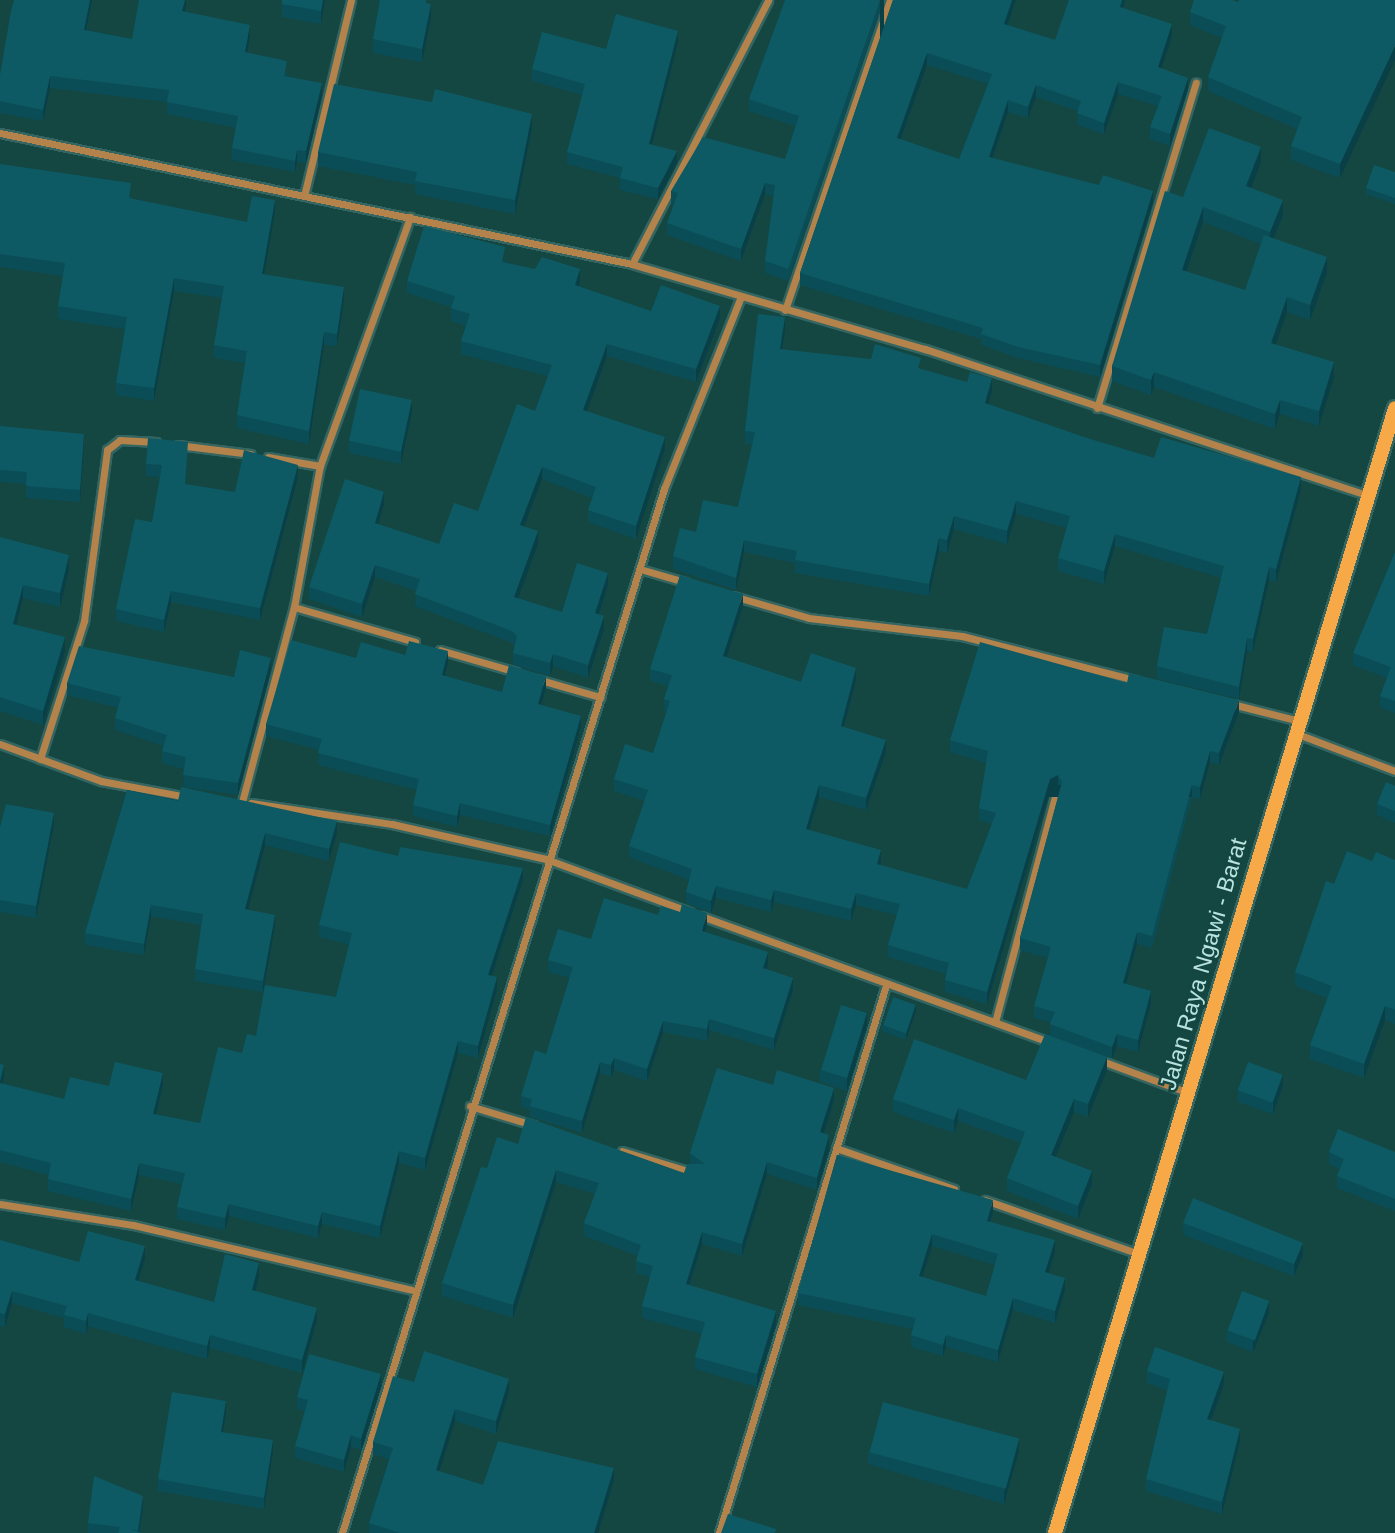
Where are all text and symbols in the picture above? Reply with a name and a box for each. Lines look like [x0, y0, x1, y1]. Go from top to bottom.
street label: Jalan Raya Ngawi - Barat [1154, 835, 1252, 1093]

